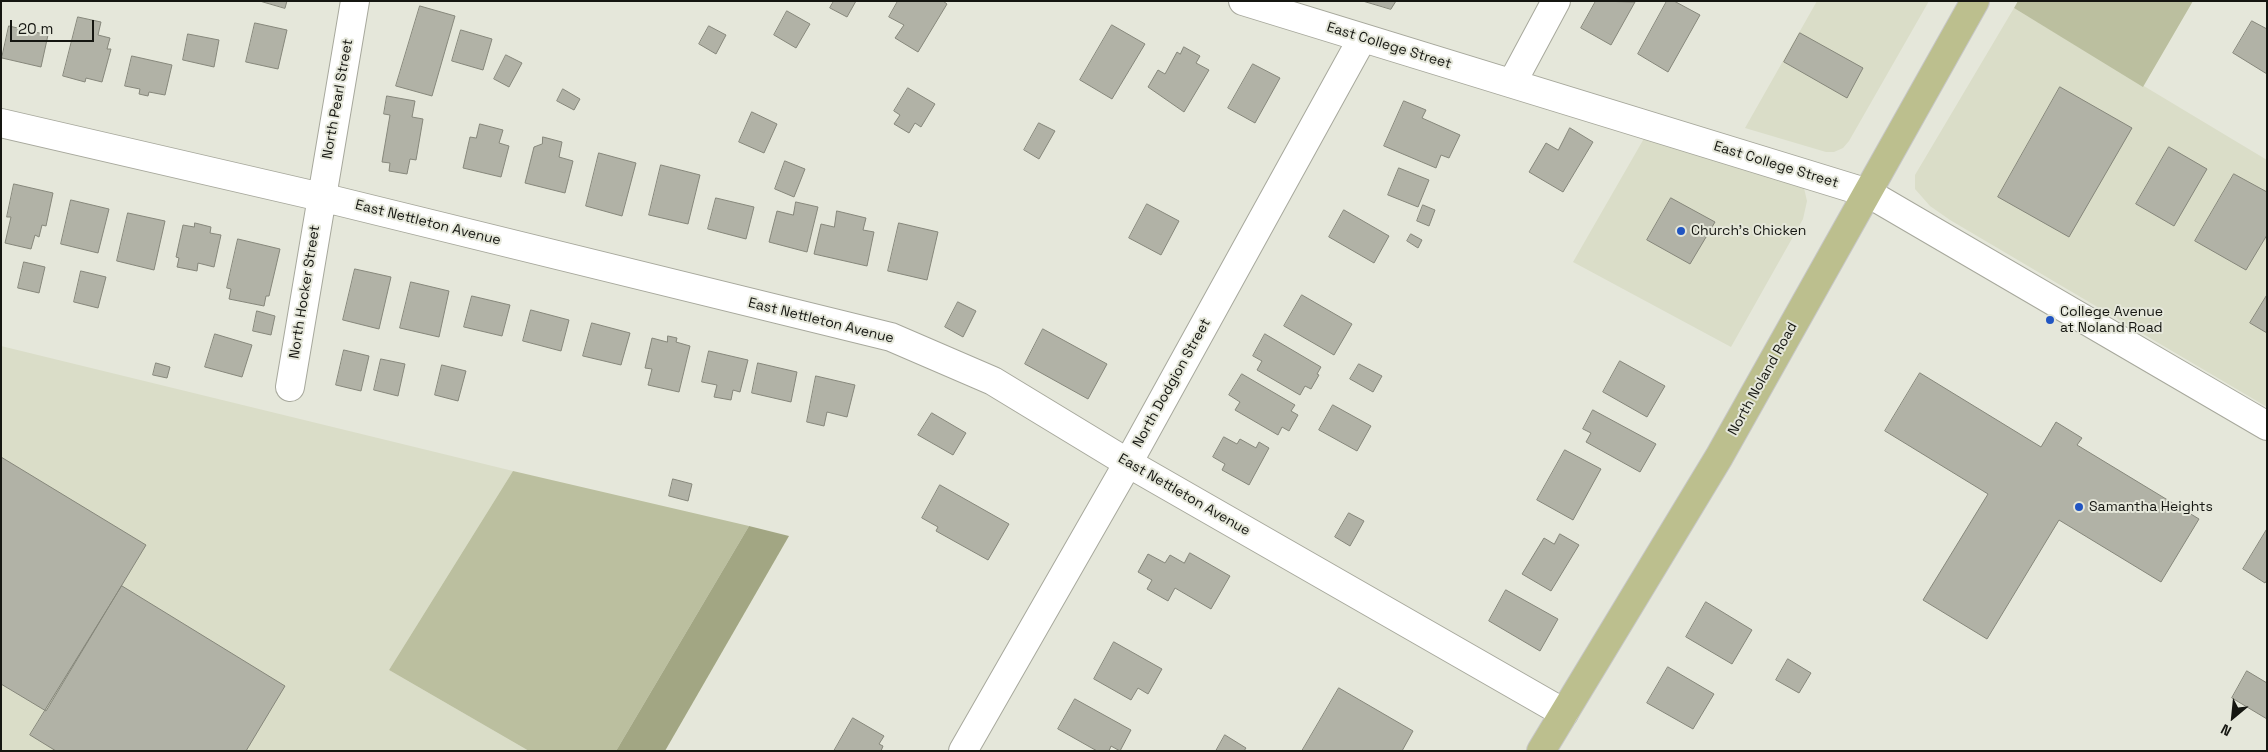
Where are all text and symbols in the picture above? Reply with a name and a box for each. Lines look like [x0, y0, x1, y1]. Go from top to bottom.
scale bar [12, 10, 96, 42]
text: 20 m [18, 19, 53, 38]
street label: East College Street [1325, 19, 1453, 73]
street label: North Pearl Street [319, 38, 357, 160]
street label: East College Street [1712, 138, 1840, 192]
street label: East Nettleton Avenue [353, 197, 503, 249]
place label: Church's Chicken [1691, 223, 1806, 239]
street label: North Hocker Street [286, 224, 324, 360]
marker: Church's Chicken [1675, 225, 1687, 237]
street label: East Nettleton Avenue [746, 295, 896, 347]
place label: College Avenue at Noland Road [2060, 304, 2163, 336]
marker: College Avenue at Noland Road [2044, 314, 2056, 326]
street label: North Dodgion Street [1130, 316, 1214, 450]
street label: North Noland Road [1725, 319, 1801, 439]
street label: East Nettleton Avenue [1115, 450, 1253, 540]
place label: Samantha Heights [2089, 499, 2213, 515]
marker: Samantha Heights [2073, 501, 2085, 513]
north arrow [2208, 692, 2258, 742]
text: N [2218, 720, 2234, 740]

